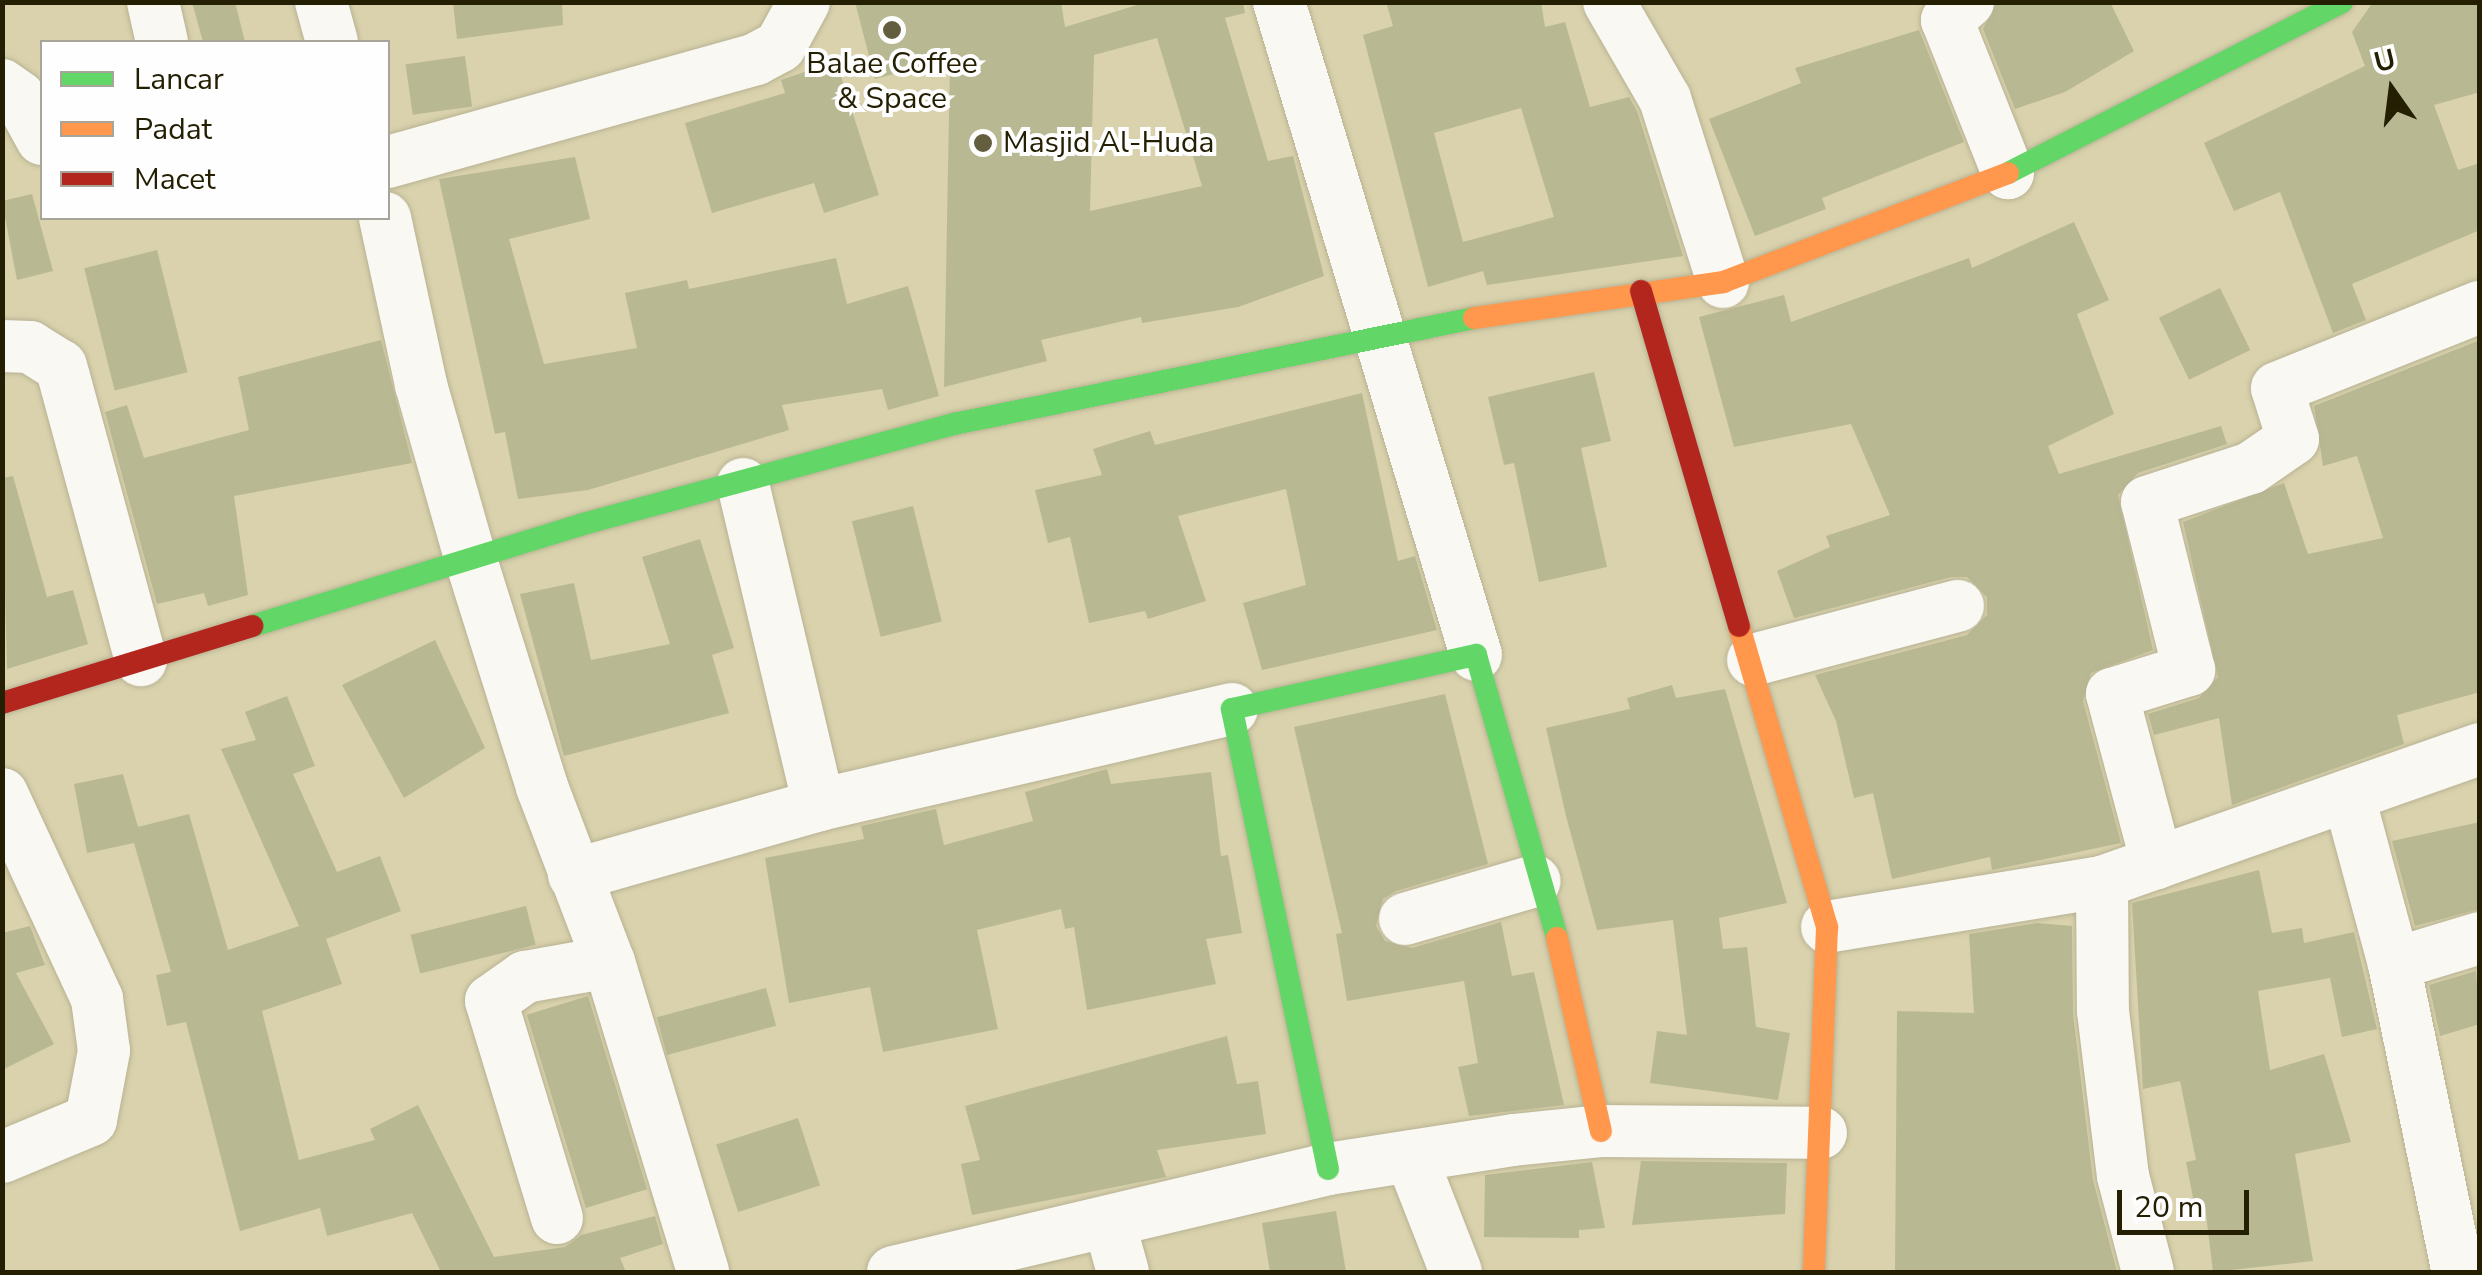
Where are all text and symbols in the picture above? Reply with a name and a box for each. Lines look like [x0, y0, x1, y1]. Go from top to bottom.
marker: Balae Coffee & Space [881, 19, 903, 41]
legend [40, 40, 390, 220]
north arrow [2342, 40, 2442, 140]
text: U [2370, 40, 2399, 82]
place label: Balae Coffee & Space [806, 46, 978, 116]
text: Lancar [134, 59, 224, 100]
text: Padat [134, 109, 212, 150]
place label: Masjid Al-Huda [1003, 125, 1215, 161]
marker: Masjid Al-Huda [972, 132, 994, 154]
text: Macet [134, 159, 216, 200]
scale bar [2122, 1170, 2254, 1232]
text: 20 m [2134, 1187, 2203, 1228]

